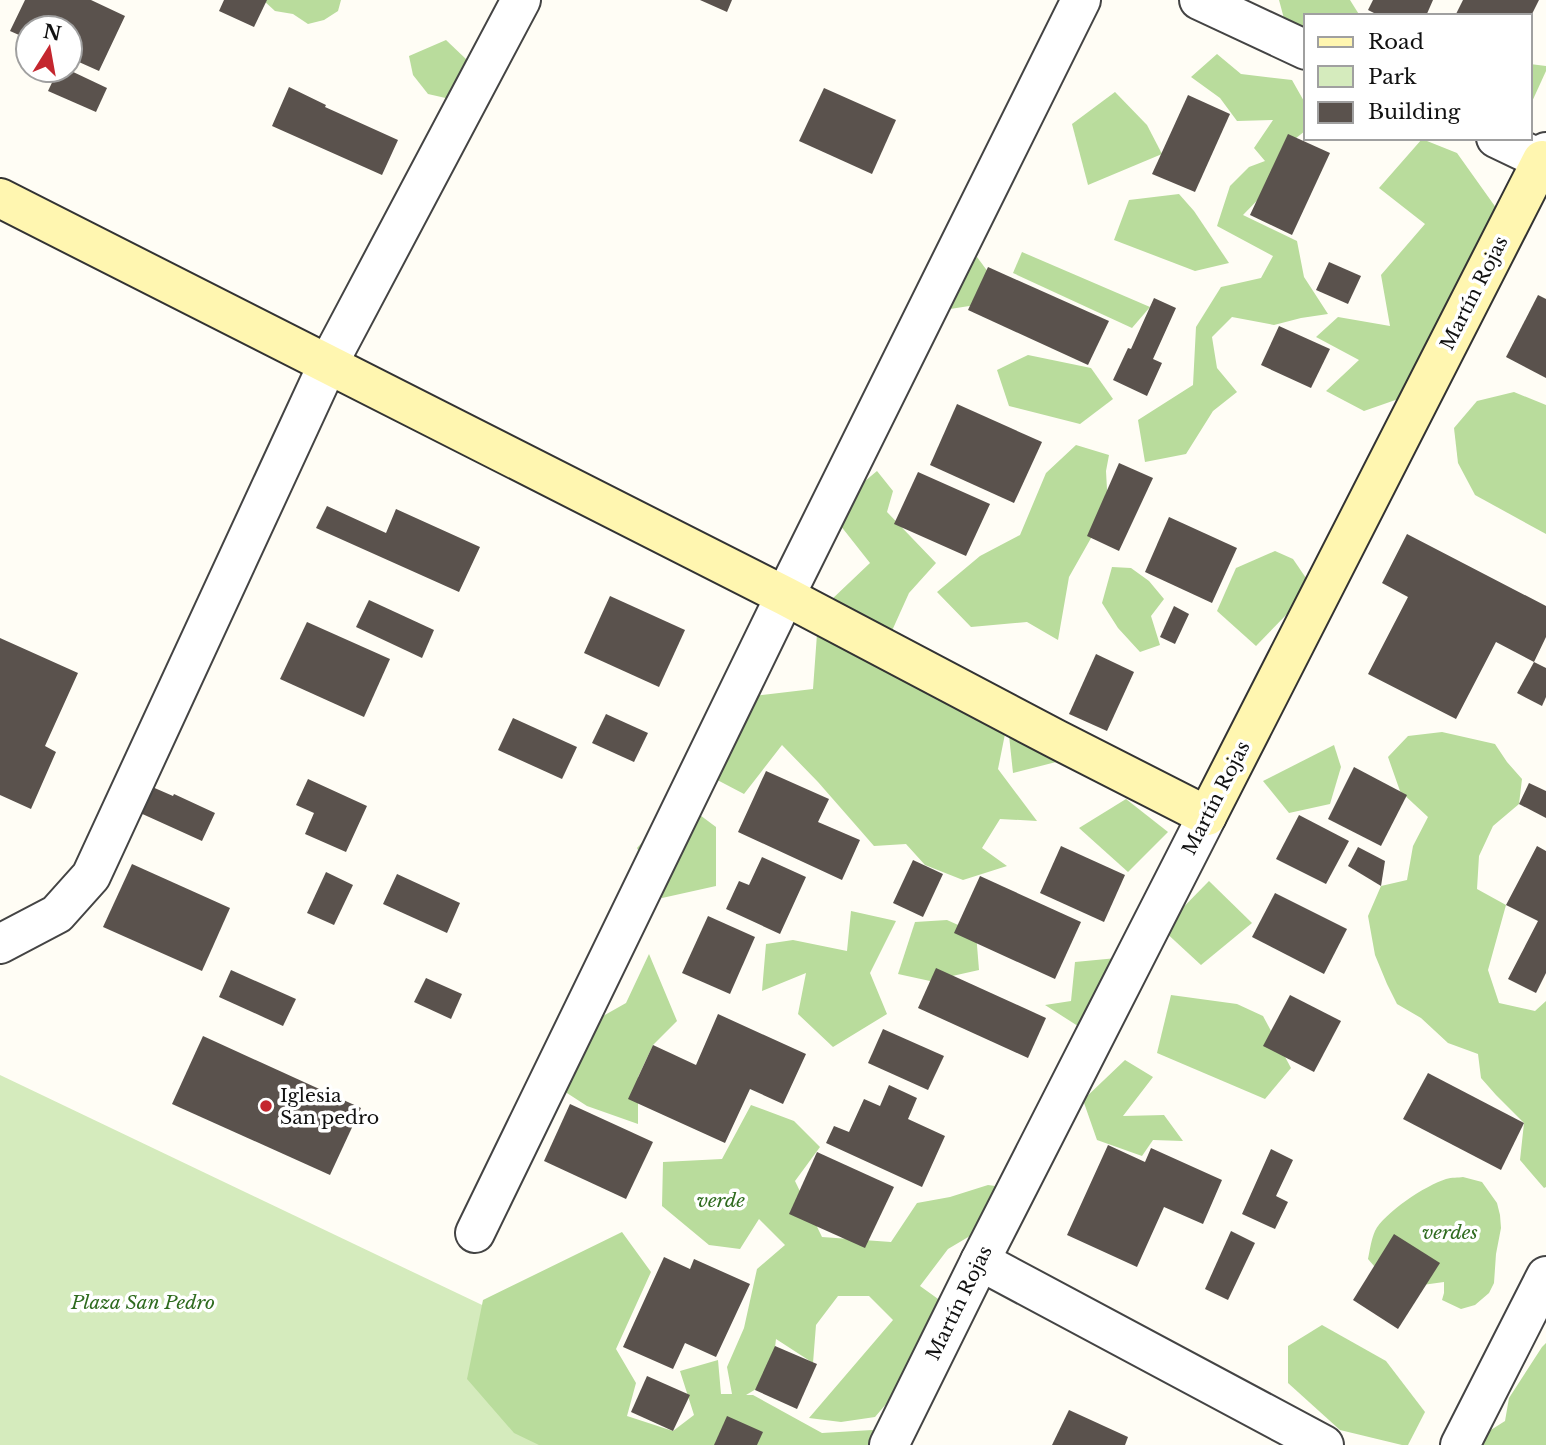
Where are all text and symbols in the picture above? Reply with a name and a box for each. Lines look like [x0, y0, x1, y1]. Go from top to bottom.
north arrow [14, 14, 84, 84]
legend [1304, 14, 1532, 140]
text: N [41, 20, 63, 46]
text: Road [1368, 29, 1424, 55]
text: Park [1368, 64, 1417, 90]
text: Building [1368, 99, 1461, 125]
street label: Martín Rojas [1435, 232, 1513, 354]
street label: Martín Rojas [1177, 737, 1255, 859]
place label: Iglesia San pedro [280, 1084, 379, 1129]
marker: Iglesia San pedro [258, 1098, 274, 1114]
park label: verde [697, 1189, 745, 1212]
park label: verdes [1422, 1221, 1478, 1244]
street label: Martín Rojas [921, 1242, 997, 1364]
park label: Plaza San Pedro [70, 1291, 215, 1314]

